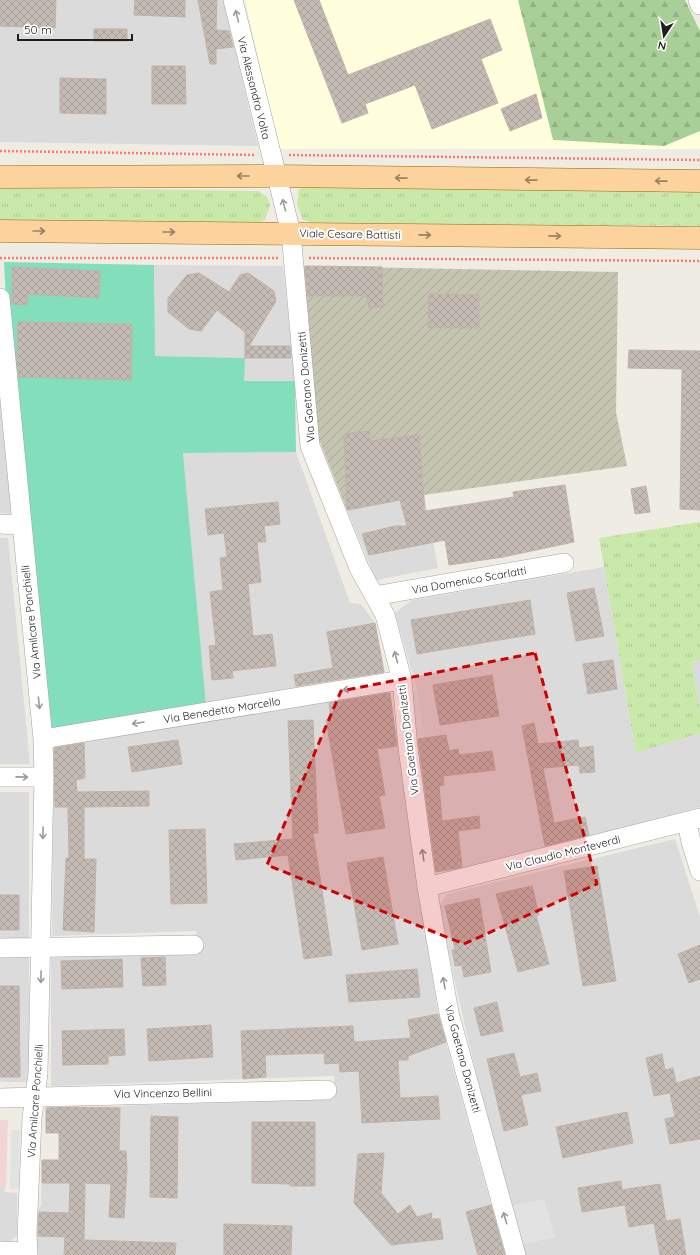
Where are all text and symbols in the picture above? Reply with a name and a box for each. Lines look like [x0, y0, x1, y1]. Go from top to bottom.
one-way arrow [232, 10, 240, 23]
scale bar [18, 16, 132, 42]
north arrow [644, 16, 684, 56]
text: 50 m [24, 22, 52, 37]
street label: Via Alessandro Volta [234, 35, 274, 141]
text: N [657, 38, 667, 53]
one-way arrow [237, 172, 250, 180]
one-way arrow [395, 174, 408, 182]
one-way arrow [525, 176, 538, 183]
one-way arrow [655, 177, 668, 185]
one-way arrow [280, 198, 287, 211]
street label: Viale Cesare Battisti [299, 226, 401, 242]
one-way arrow [32, 227, 45, 235]
one-way arrow [162, 228, 175, 236]
one-way arrow [418, 231, 431, 238]
one-way arrow [548, 232, 561, 240]
street label: Via Gaetano Donizetti [294, 331, 318, 443]
street label: Via Domenico Scarlatti [411, 563, 527, 597]
street label: Via Amilcare Ponchielli [18, 564, 44, 680]
one-way arrow [391, 651, 399, 664]
street label: Via Gaetano Donizetti [394, 684, 422, 796]
one-way arrow [343, 685, 356, 693]
street label: Via Benedetto Marcello [162, 694, 282, 726]
one-way arrow [35, 696, 43, 709]
one-way arrow [132, 719, 145, 727]
one-way arrow [15, 773, 28, 781]
one-way arrow [39, 826, 47, 839]
street label: Via Claudio Monteverdi [504, 832, 622, 874]
one-way arrow [419, 849, 427, 862]
one-way arrow [37, 970, 44, 983]
one-way arrow [440, 977, 448, 990]
street label: Via Gaetano Donizetti [442, 1004, 484, 1114]
street label: Via Amilcare Ponchielli [24, 1044, 46, 1158]
street label: Via Vincenzo Bellini [114, 1085, 212, 1101]
one-way arrow [501, 1211, 508, 1224]

